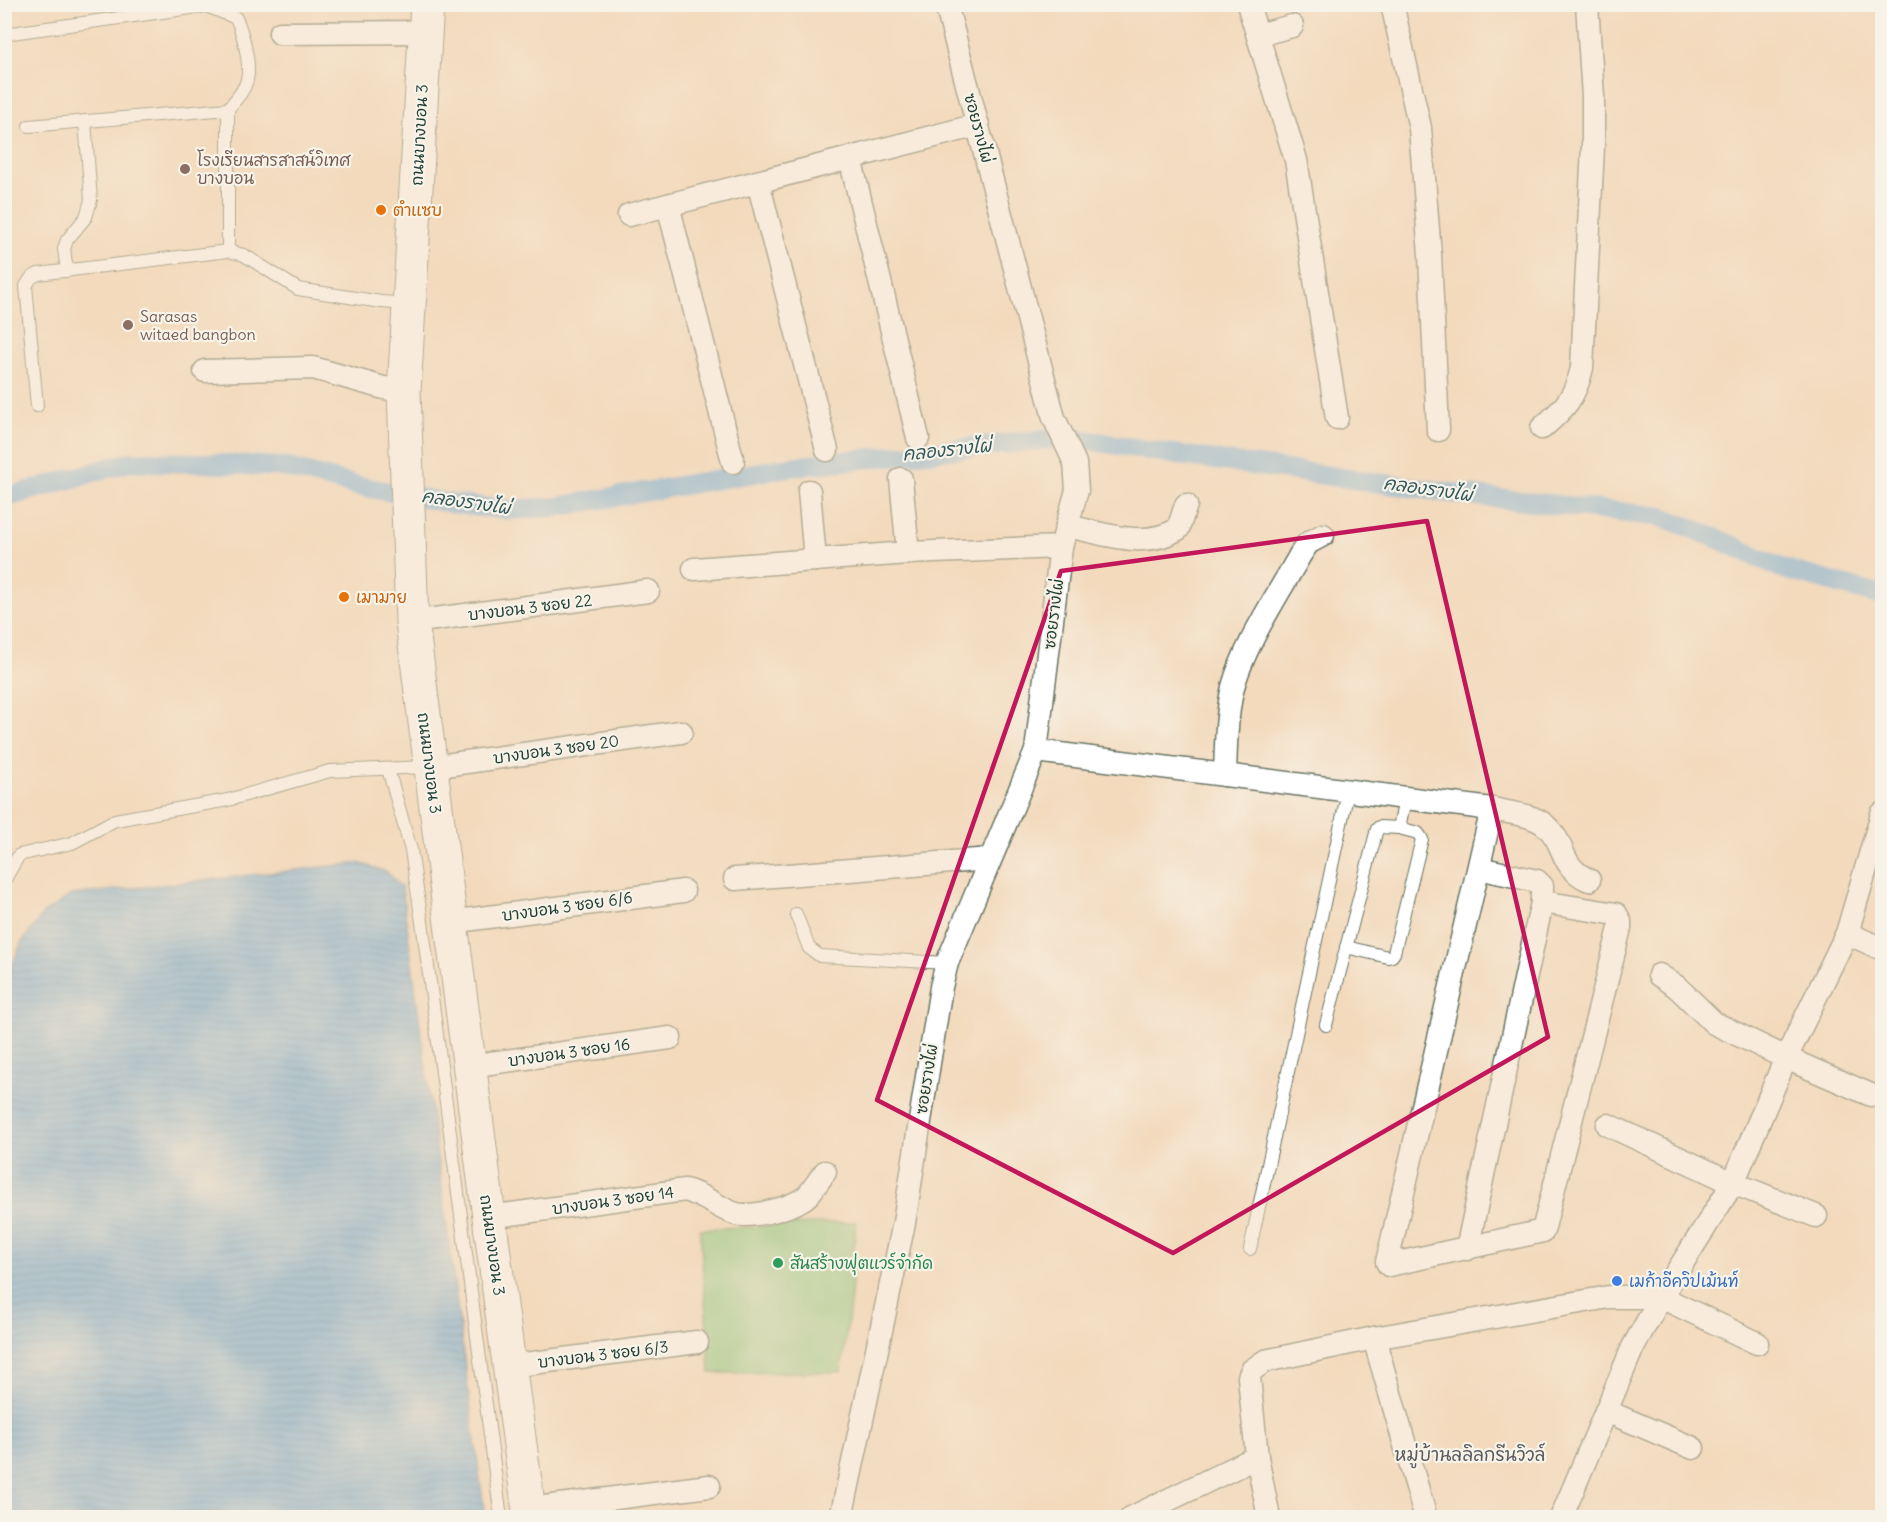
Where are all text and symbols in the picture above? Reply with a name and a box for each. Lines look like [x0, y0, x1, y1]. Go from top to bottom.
street label: ถนนบางบอน 3 [406, 84, 432, 186]
street label: ซอยรางไผ่ [960, 91, 999, 165]
place label: โรงเรียนสารสาสน์วิเทศ บางบอน [197, 149, 351, 188]
marker: โรงเรียนสารสาสน์วิเทศ บางบอน [178, 162, 192, 176]
place label: ตำแซบ [393, 200, 442, 220]
marker: ตำแซบ [374, 203, 388, 217]
place label: Sarasas witaed bangbon [140, 306, 256, 344]
marker: Sarasas witaed bangbon [121, 318, 135, 332]
water label: คลองรางไผ่ [901, 433, 996, 466]
water label: คลองรางไผ่ [1382, 471, 1477, 507]
water label: คลองรางไผ่ [420, 484, 515, 520]
street label: ซอยรางไผ่ [1038, 577, 1067, 650]
place label: เมามาย [356, 587, 407, 607]
street label: บางบอน 3 ซอย 22 [467, 589, 593, 625]
marker: เมามาย [337, 590, 351, 604]
street label: ถนนบางบอน 3 [414, 711, 446, 815]
street label: บางบอน 3 ซอย 20 [492, 730, 620, 768]
street label: บางบอน 3 ซอย 6/6 [500, 887, 634, 925]
street label: บางบอน 3 ซอย 16 [507, 1034, 631, 1070]
street label: ซอยรางไผ่ [910, 1042, 941, 1116]
street label: บางบอน 3 ซอย 14 [551, 1182, 675, 1218]
street label: ถนนบางบอน 3 [476, 1193, 510, 1297]
place label: สันสร้างฟุตแวร์จำกัด [790, 1252, 933, 1276]
marker: สันสร้างฟุตแวร์จำกัด [771, 1256, 785, 1270]
place label: เมก้าอีควิปเม้นท์ [1629, 1270, 1739, 1291]
marker: เมก้าอีควิปเม้นท์ [1610, 1274, 1624, 1288]
street label: บางบอน 3 ซอย 6/3 [536, 1336, 670, 1372]
district label: หมู่บ้านลลิลกรีนวิวล์ [1395, 1442, 1546, 1469]

